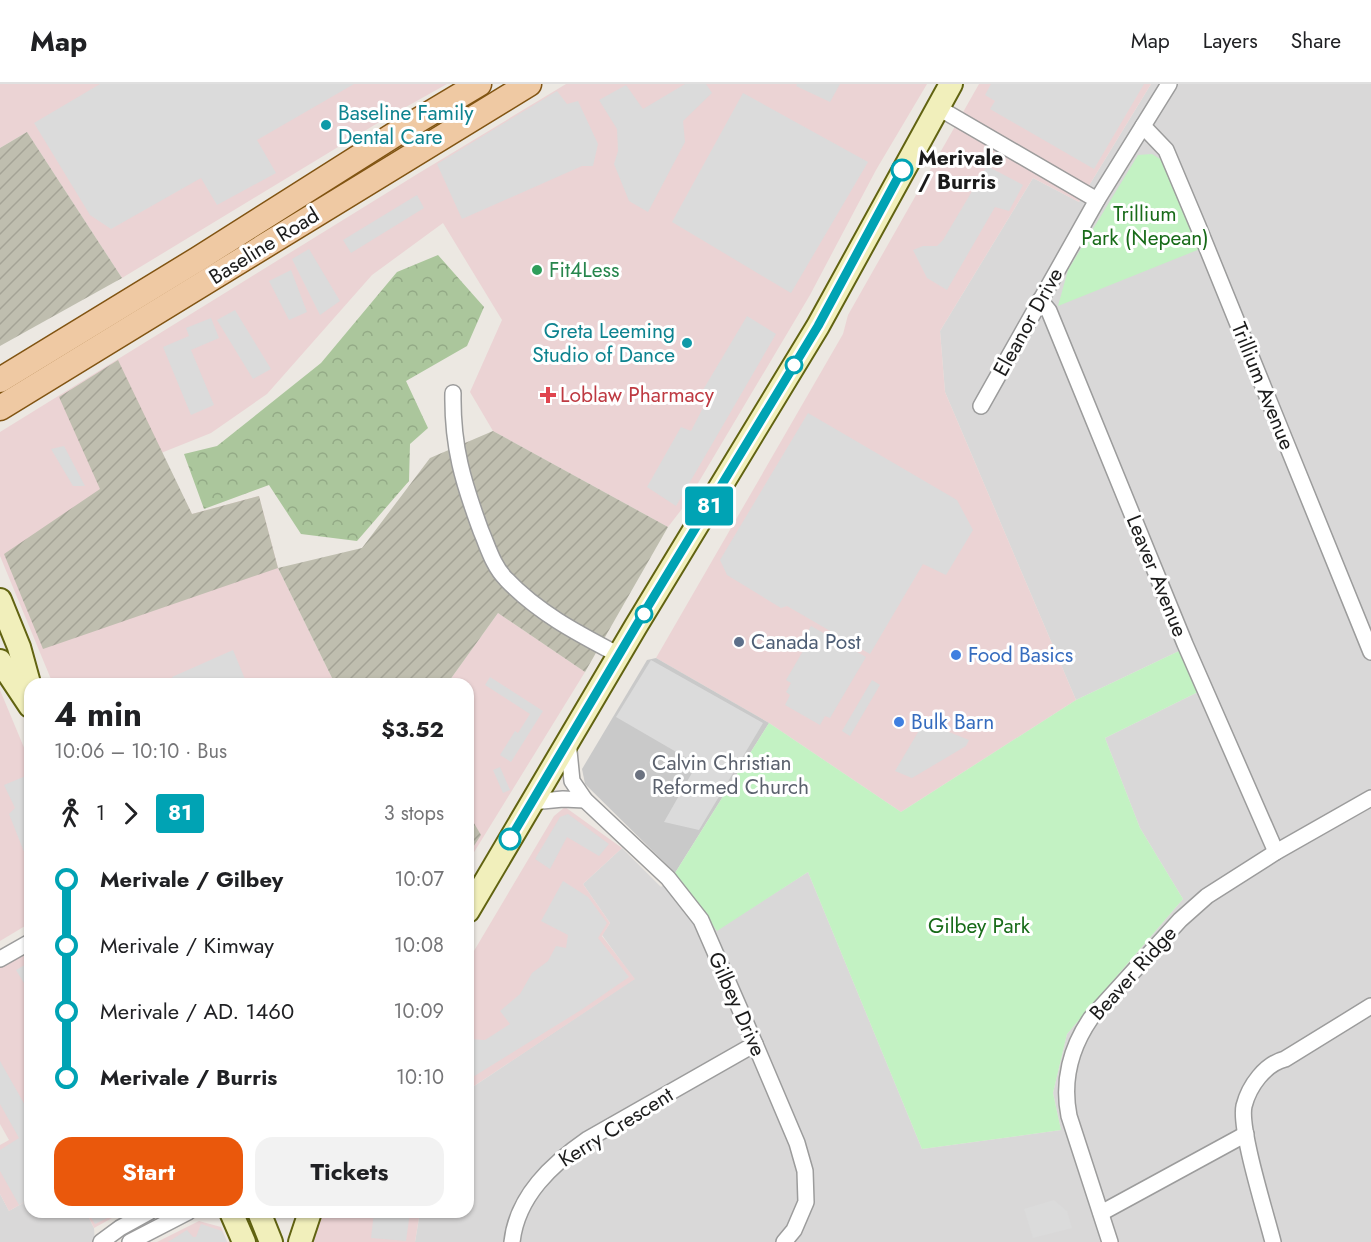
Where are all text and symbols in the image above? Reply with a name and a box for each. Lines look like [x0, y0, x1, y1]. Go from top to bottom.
text: Map [30, 21, 87, 62]
text: Map [1131, 26, 1170, 56]
text: Layers [1203, 26, 1258, 56]
text: Share [1291, 26, 1341, 56]
place label: Baseline Family Dental Care [338, 98, 474, 152]
marker: Baseline Family Dental Care [319, 118, 333, 132]
place label: Merivale / Burris [918, 143, 1003, 197]
marker: Merivale / Burris [891, 159, 913, 181]
park label: Trillium Park (Nepean) [1081, 199, 1209, 253]
street label: Baseline Road [203, 200, 325, 292]
place label: Fit4Less [549, 255, 619, 285]
street label: Eleanor Drive [986, 262, 1070, 382]
marker: Fit4Less [530, 263, 544, 277]
place label: Greta Leeming Studio of Dance [532, 316, 675, 370]
street label: Trillium Avenue [1224, 318, 1302, 454]
marker: Greta Leeming Studio of Dance [680, 336, 694, 350]
unlabelled marker [785, 356, 803, 374]
place label: Loblaw Pharmacy [560, 380, 715, 410]
marker: Loblaw Pharmacy [541, 388, 555, 402]
line badge: 81 [682, 486, 736, 526]
text: 81 [697, 491, 721, 521]
street label: Leaver Avenue [1119, 511, 1195, 642]
unlabelled marker [635, 605, 653, 623]
place label: Canada Post [751, 627, 861, 657]
marker: Canada Post [732, 635, 746, 649]
place label: Food Basics [968, 640, 1073, 670]
marker: Food Basics [949, 648, 963, 662]
text: 4 min [54, 691, 142, 738]
place label: Bulk Barn [911, 707, 994, 737]
text: $3.52 [381, 713, 444, 745]
marker: Bulk Barn [892, 715, 906, 729]
text: 10:06 – 10:10 · Bus [54, 737, 227, 766]
place label: Calvin Christian Reformed Church [652, 748, 809, 802]
marker: Calvin Christian Reformed Church [633, 768, 647, 782]
icon: walk [54, 797, 87, 830]
icon: forward [114, 797, 147, 830]
text: 81 [168, 798, 192, 828]
text: 1 [96, 799, 105, 828]
text: 3 stops [384, 799, 444, 828]
unlabelled marker [499, 828, 521, 850]
text: Merivale / Gilbey [100, 863, 283, 895]
text: 10:07 [395, 865, 444, 894]
park label: Gilbey Park [928, 911, 1031, 941]
street label: Beaver Ridge [1082, 919, 1184, 1027]
text: Merivale / Kimway [100, 929, 274, 961]
text: 10:08 [394, 931, 444, 960]
street label: Gilbey Drive [701, 947, 773, 1061]
text: Merivale / AD. 1460 [100, 995, 294, 1027]
text: 10:09 [393, 997, 444, 1026]
text: Merivale / Burris [100, 1061, 277, 1093]
text: 10:10 [396, 1063, 444, 1092]
street label: Kerry Crescent [553, 1080, 679, 1174]
button: Start [54, 1137, 243, 1206]
button: Tickets [255, 1137, 444, 1206]

